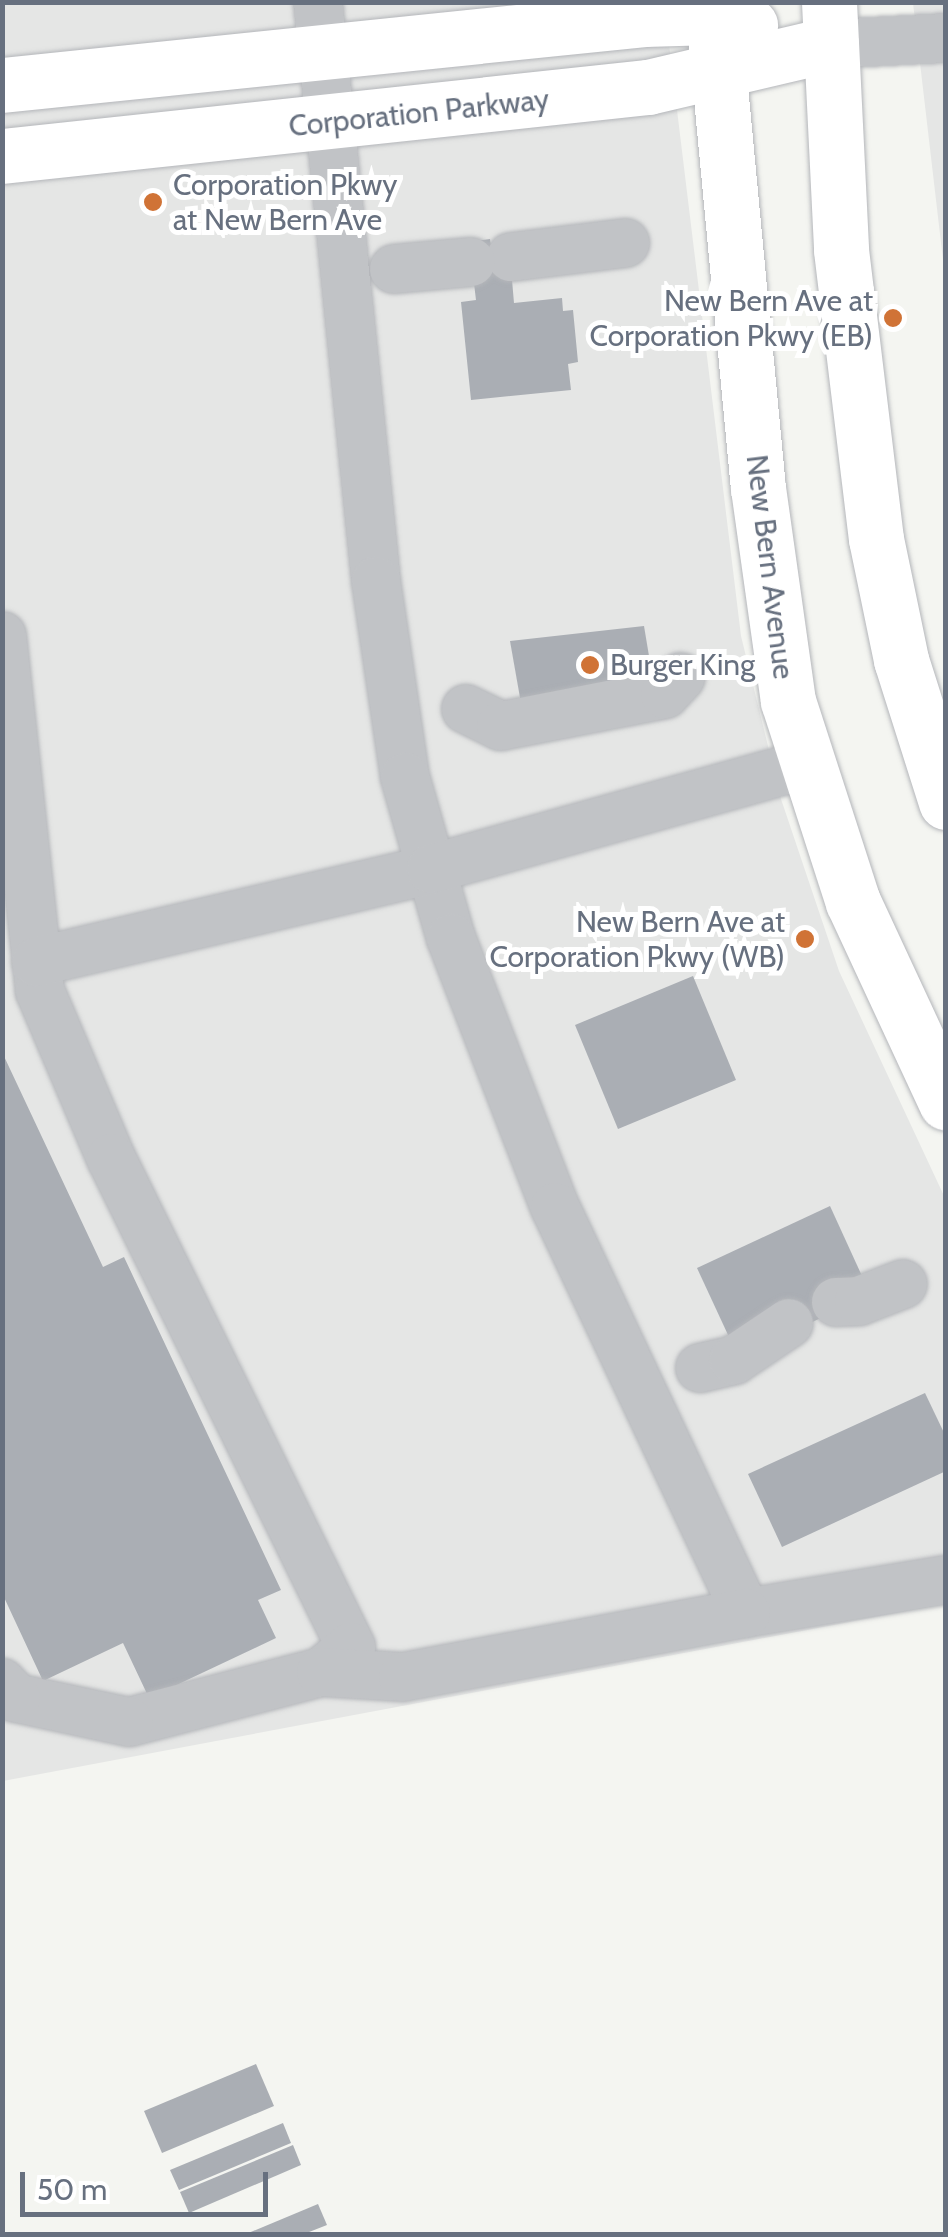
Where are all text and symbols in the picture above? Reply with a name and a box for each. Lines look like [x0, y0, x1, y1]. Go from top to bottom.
street label: Corporation Parkway [287, 81, 551, 145]
place label: Corporation Pkwy at New Bern Ave [173, 167, 397, 238]
marker: Corporation Pkwy at New Bern Ave [142, 191, 164, 213]
place label: New Bern Ave at Corporation Pkwy (EB) [590, 283, 873, 354]
marker: New Bern Ave at Corporation Pkwy (EB) [882, 307, 904, 329]
street label: New Bern Avenue [738, 453, 802, 681]
place label: Burger King [610, 647, 755, 683]
marker: Burger King [579, 654, 601, 676]
place label: New Bern Ave at Corporation Pkwy (WB) [489, 904, 785, 974]
marker: New Bern Ave at Corporation Pkwy (WB) [794, 928, 816, 950]
scale bar [25, 2152, 272, 2214]
text: 50 m [37, 2171, 107, 2208]

